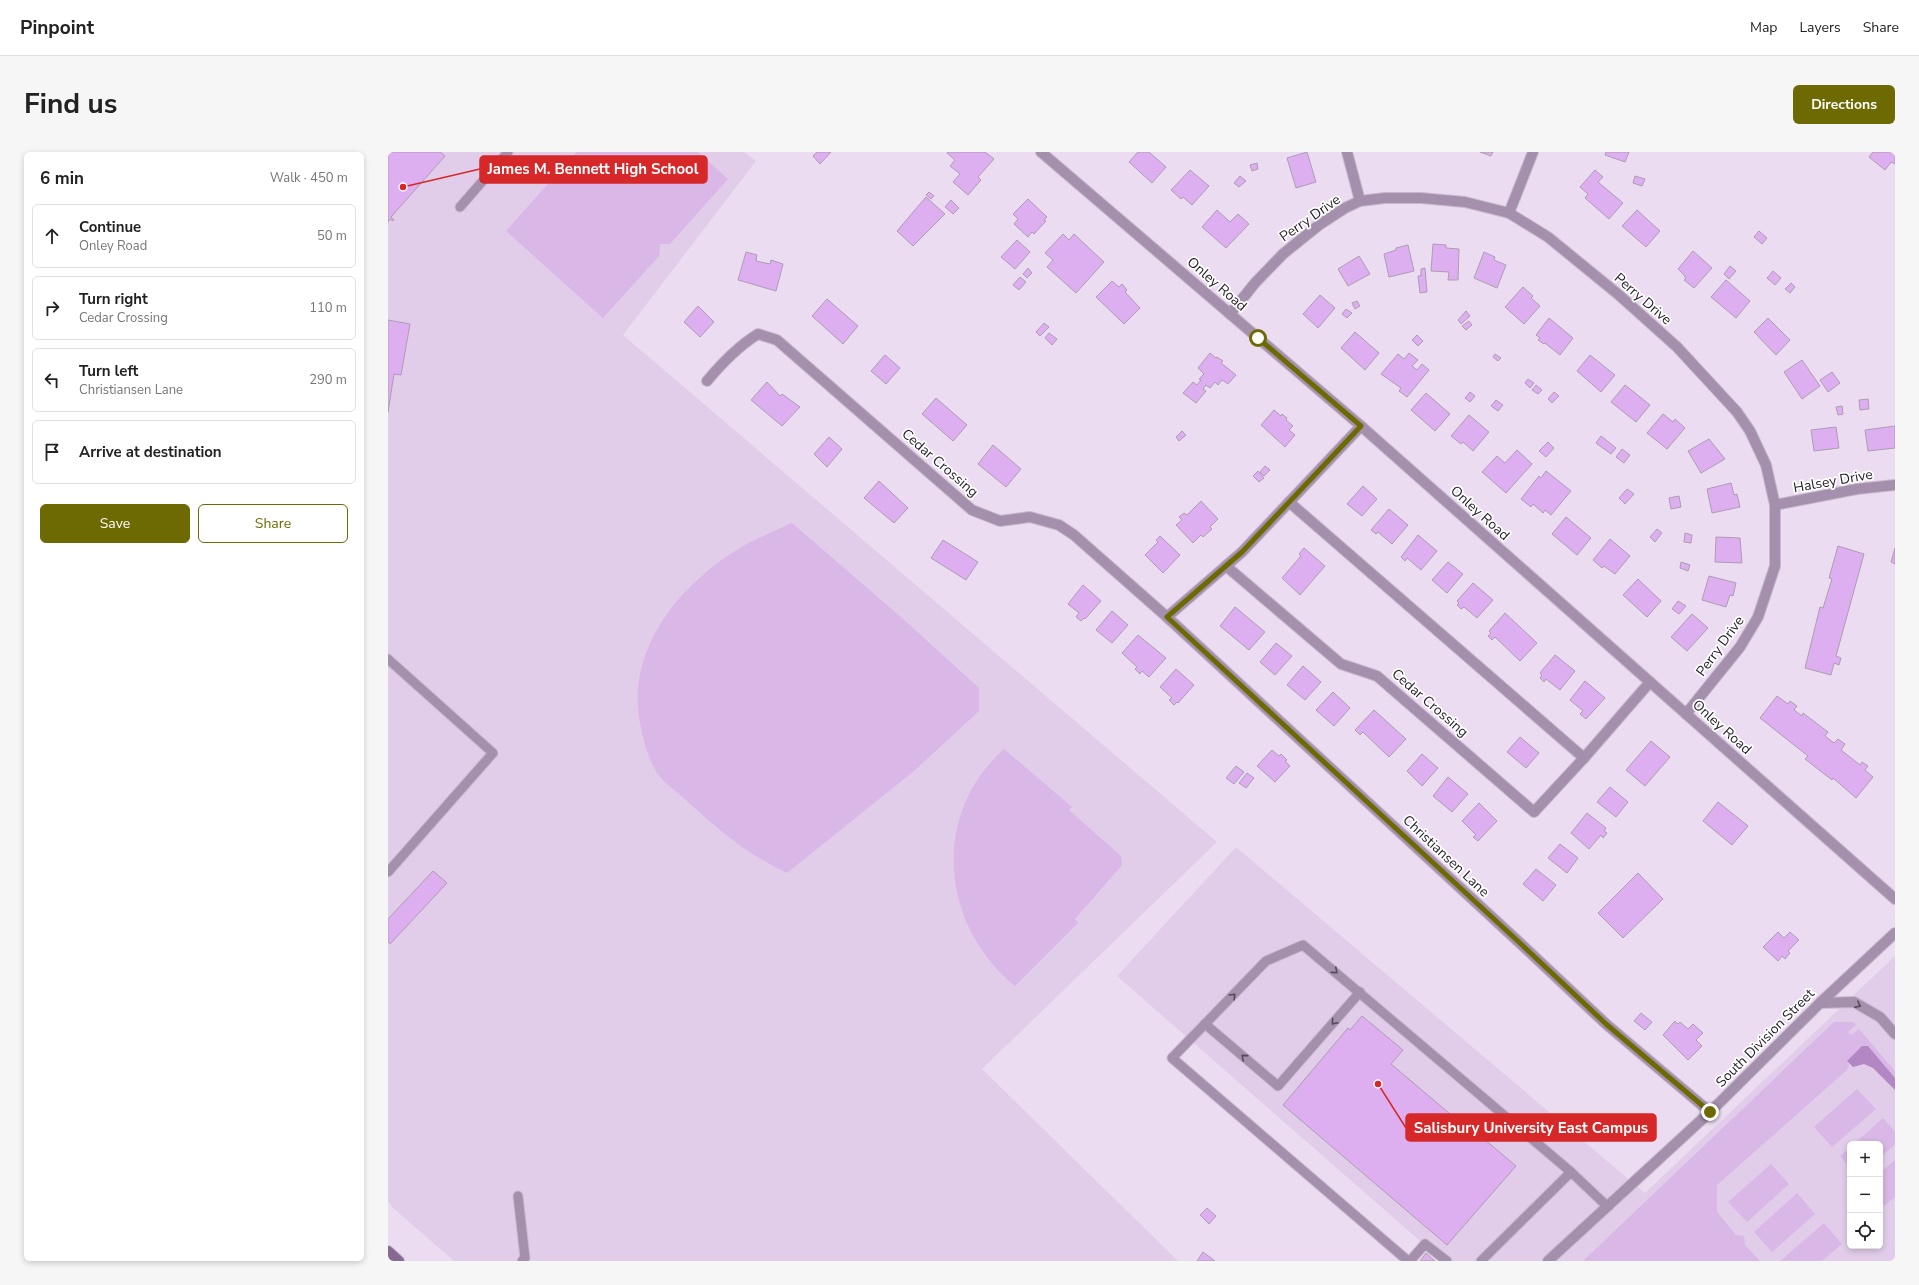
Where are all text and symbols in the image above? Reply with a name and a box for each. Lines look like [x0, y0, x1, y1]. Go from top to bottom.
text: Pinpoint [20, 15, 94, 41]
text: Map [1750, 18, 1777, 37]
text: Layers [1799, 18, 1841, 37]
text: Share [1863, 18, 1899, 37]
text: Find us [24, 85, 118, 123]
button: Directions [1793, 85, 1895, 124]
callout: James M. Bennett High School [480, 156, 707, 183]
text: James M. Bennett High School [487, 159, 699, 179]
text: 6 min [40, 167, 84, 190]
text: Walk · 450 m [270, 169, 348, 187]
street label: Perry Drive [1276, 190, 1344, 246]
text: Continue [79, 217, 141, 237]
icon: ahead [41, 225, 63, 247]
text: 50 m [317, 227, 347, 245]
text: Onley Road [79, 237, 147, 255]
street label: Onley Road [1183, 253, 1251, 315]
street label: Perry Drive [1610, 269, 1676, 329]
text: Turn right [79, 289, 148, 309]
icon: right [41, 297, 63, 319]
text: 110 m [309, 299, 347, 317]
text: Cedar Crossing [79, 309, 168, 327]
route start [1249, 329, 1267, 347]
text: Turn left [79, 361, 138, 381]
icon: left [41, 369, 63, 391]
text: 290 m [309, 371, 347, 389]
text: Christiansen Lane [79, 381, 183, 399]
street label: Cedar Crossing [898, 424, 982, 502]
icon: arrive [41, 441, 63, 463]
text: Arrive at destination [79, 442, 222, 462]
street label: Halsey Drive [1792, 465, 1874, 497]
street label: Onley Road [1446, 481, 1514, 545]
button: Save [40, 504, 190, 543]
button: Share [198, 504, 348, 543]
street label: Perry Drive [1692, 612, 1748, 680]
street label: Cedar Crossing [1388, 664, 1472, 742]
street label: Onley Road [1688, 695, 1756, 759]
street label: Christiansen Lane [1399, 811, 1493, 901]
one-way arrow [1330, 967, 1337, 974]
street label: South Division Street [1712, 984, 1819, 1091]
one-way arrow [1228, 993, 1235, 1001]
one-way arrow [1854, 1000, 1861, 1008]
one-way arrow [1332, 1017, 1339, 1024]
one-way arrow [1241, 1054, 1249, 1062]
route end [1701, 1103, 1719, 1121]
callout: Salisbury University East Campus [1406, 1114, 1656, 1141]
text: Salisbury University East Campus [1414, 1118, 1648, 1138]
map controls [1847, 1141, 1883, 1249]
button: + [1847, 1141, 1883, 1177]
button: − [1847, 1177, 1883, 1213]
button: locate [1847, 1213, 1883, 1249]

